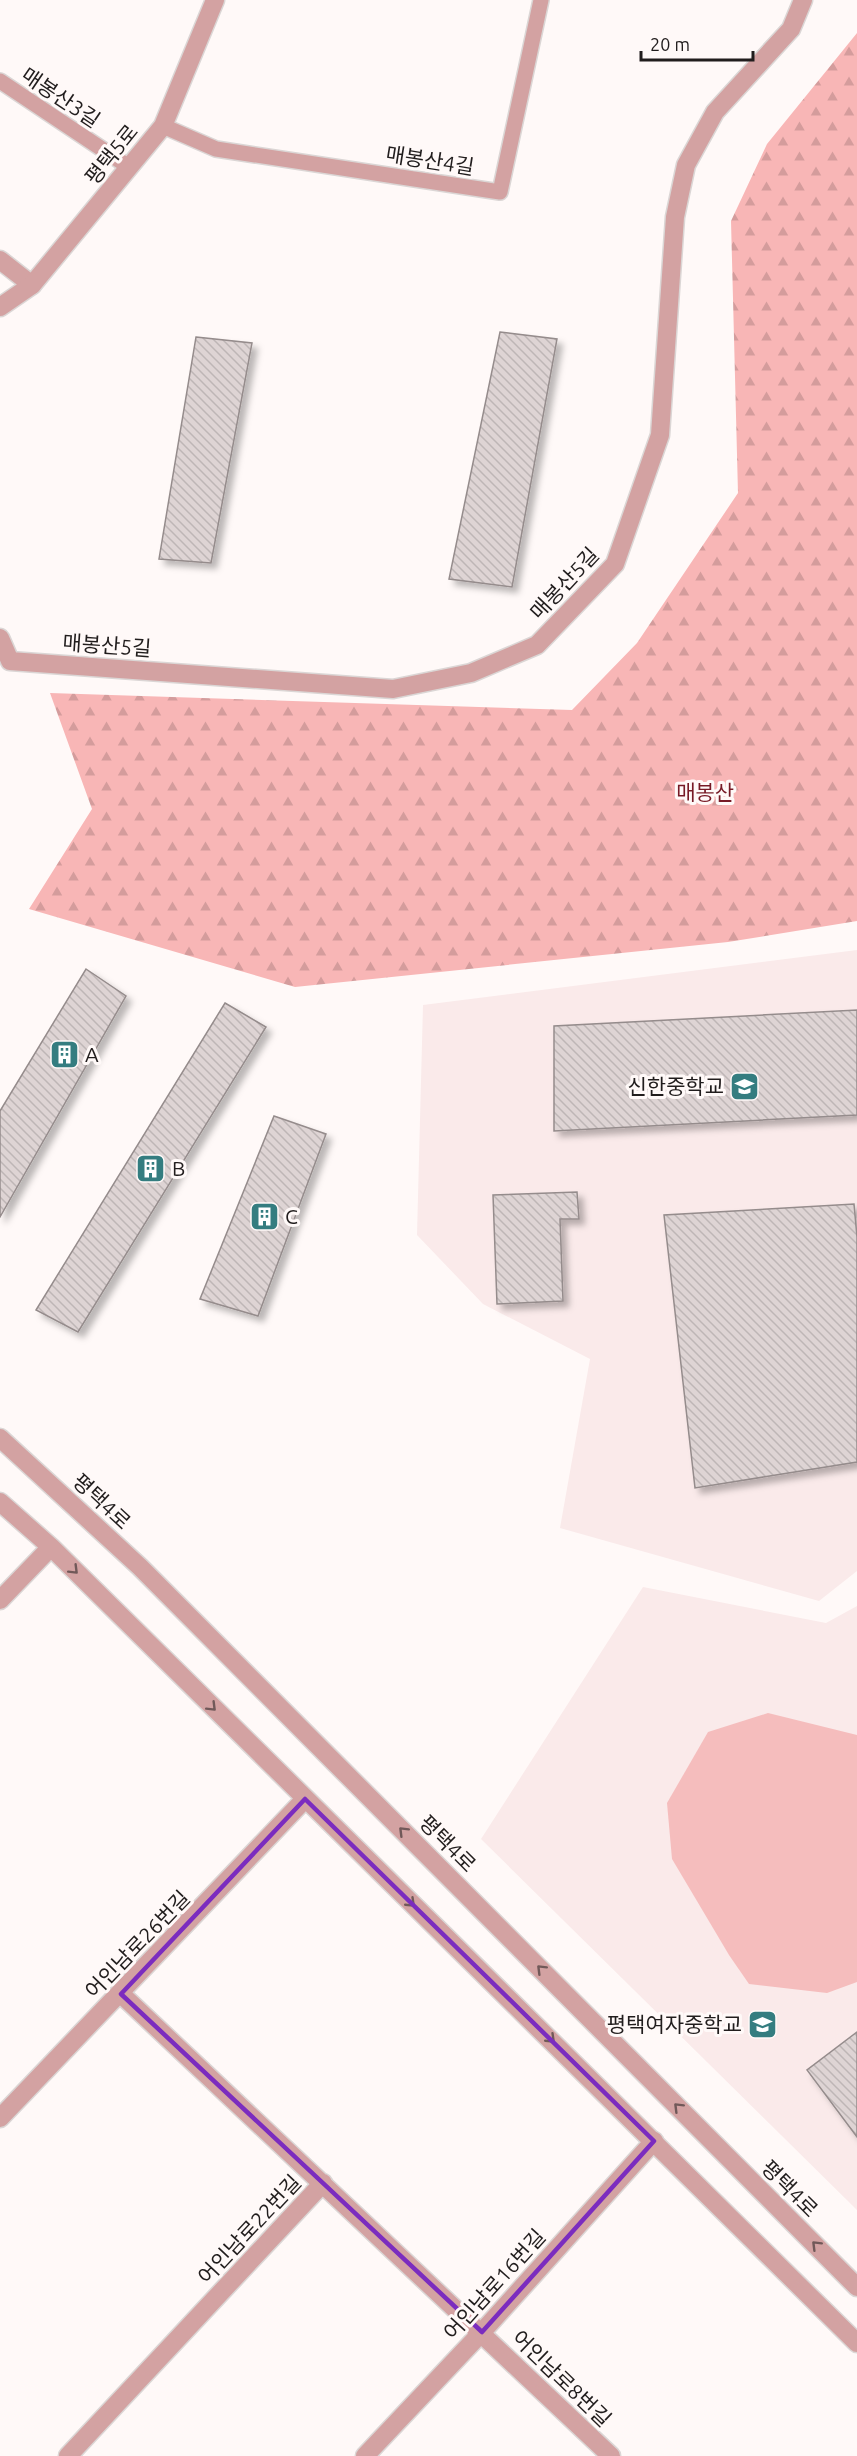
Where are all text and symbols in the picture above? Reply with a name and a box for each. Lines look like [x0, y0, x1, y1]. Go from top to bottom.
scale bar [641, 24, 754, 62]
text: 20 m [650, 34, 690, 54]
street label: 매봉산3길 [17, 62, 105, 132]
street label: 평택5로 [80, 119, 142, 189]
street label: 매봉산4길 [384, 141, 476, 179]
street label: 매봉산5길 [525, 542, 603, 624]
street label: 매봉산5길 [62, 630, 152, 660]
park label: 매봉산 [676, 780, 734, 804]
building icon: A [48, 1038, 80, 1070]
place label: A [85, 1042, 99, 1066]
school or university icon: 신한중학교 [729, 1070, 761, 1102]
place label: 신한중학교 [627, 1074, 724, 1098]
building icon: B [135, 1152, 167, 1184]
place label: B [172, 1156, 185, 1180]
building icon: C [248, 1200, 280, 1232]
place label: C [285, 1204, 298, 1228]
street label: 평택4로 [68, 1468, 136, 1534]
one-way arrow [67, 1563, 77, 1574]
one-way arrow [205, 1700, 216, 1711]
street label: 평택4로 [415, 1810, 481, 1876]
one-way arrow [400, 1827, 411, 1838]
street label: 어인남로26번길 [80, 1885, 194, 2003]
one-way arrow [405, 1896, 415, 1907]
one-way arrow [537, 1965, 548, 1976]
school or university icon: 평택여자중학교 [747, 2008, 779, 2040]
place label: 평택여자중학교 [607, 2012, 742, 2036]
one-way arrow [543, 2032, 554, 2043]
one-way arrow [675, 2103, 685, 2114]
street label: 평택4로 [757, 2155, 823, 2221]
street label: 어인남로22번길 [193, 2170, 305, 2288]
street label: 어인남로16번길 [438, 2224, 550, 2344]
one-way arrow [812, 2242, 823, 2253]
street label: 어인남로8번길 [508, 2325, 616, 2431]

